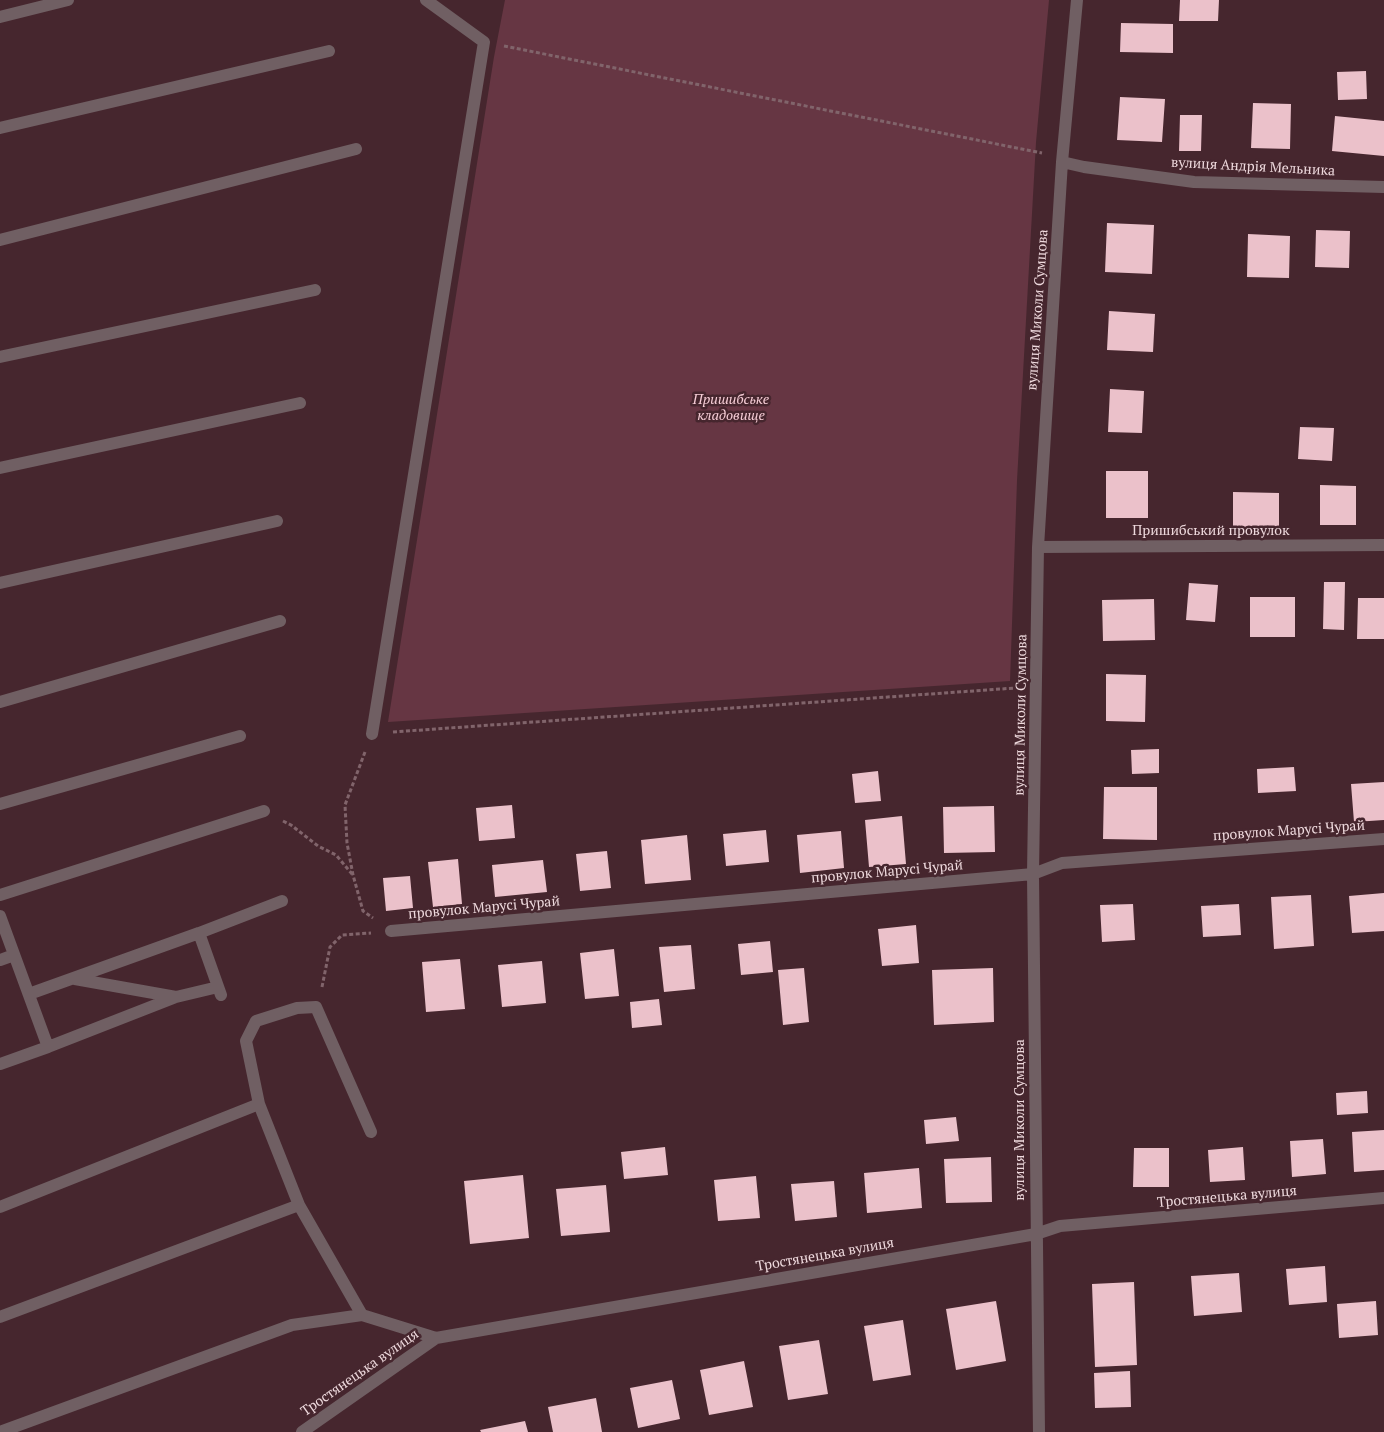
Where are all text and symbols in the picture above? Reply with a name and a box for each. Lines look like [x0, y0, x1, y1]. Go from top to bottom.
street label: вулиця Андрія Мельника [1171, 154, 1335, 180]
street label: вулиця Миколи Сумцова [1024, 229, 1052, 391]
park label: Пришибське кладовище [693, 392, 769, 424]
street label: Пришибський провулок [1132, 523, 1290, 539]
street label: вулиця Миколи Сумцова [1011, 634, 1031, 796]
street label: провулок Марусі Чурай [1212, 817, 1366, 845]
street label: провулок Марусі Чурай [810, 857, 964, 887]
street label: провулок Марусі Чурай [407, 893, 561, 923]
street label: вулиця Миколи Сумцова [1012, 1039, 1028, 1201]
street label: Тростянецька вулиця [1157, 1183, 1297, 1211]
street label: Тростянецька вулиця [755, 1235, 895, 1275]
street label: Тростянецька вулиця [298, 1326, 422, 1420]

